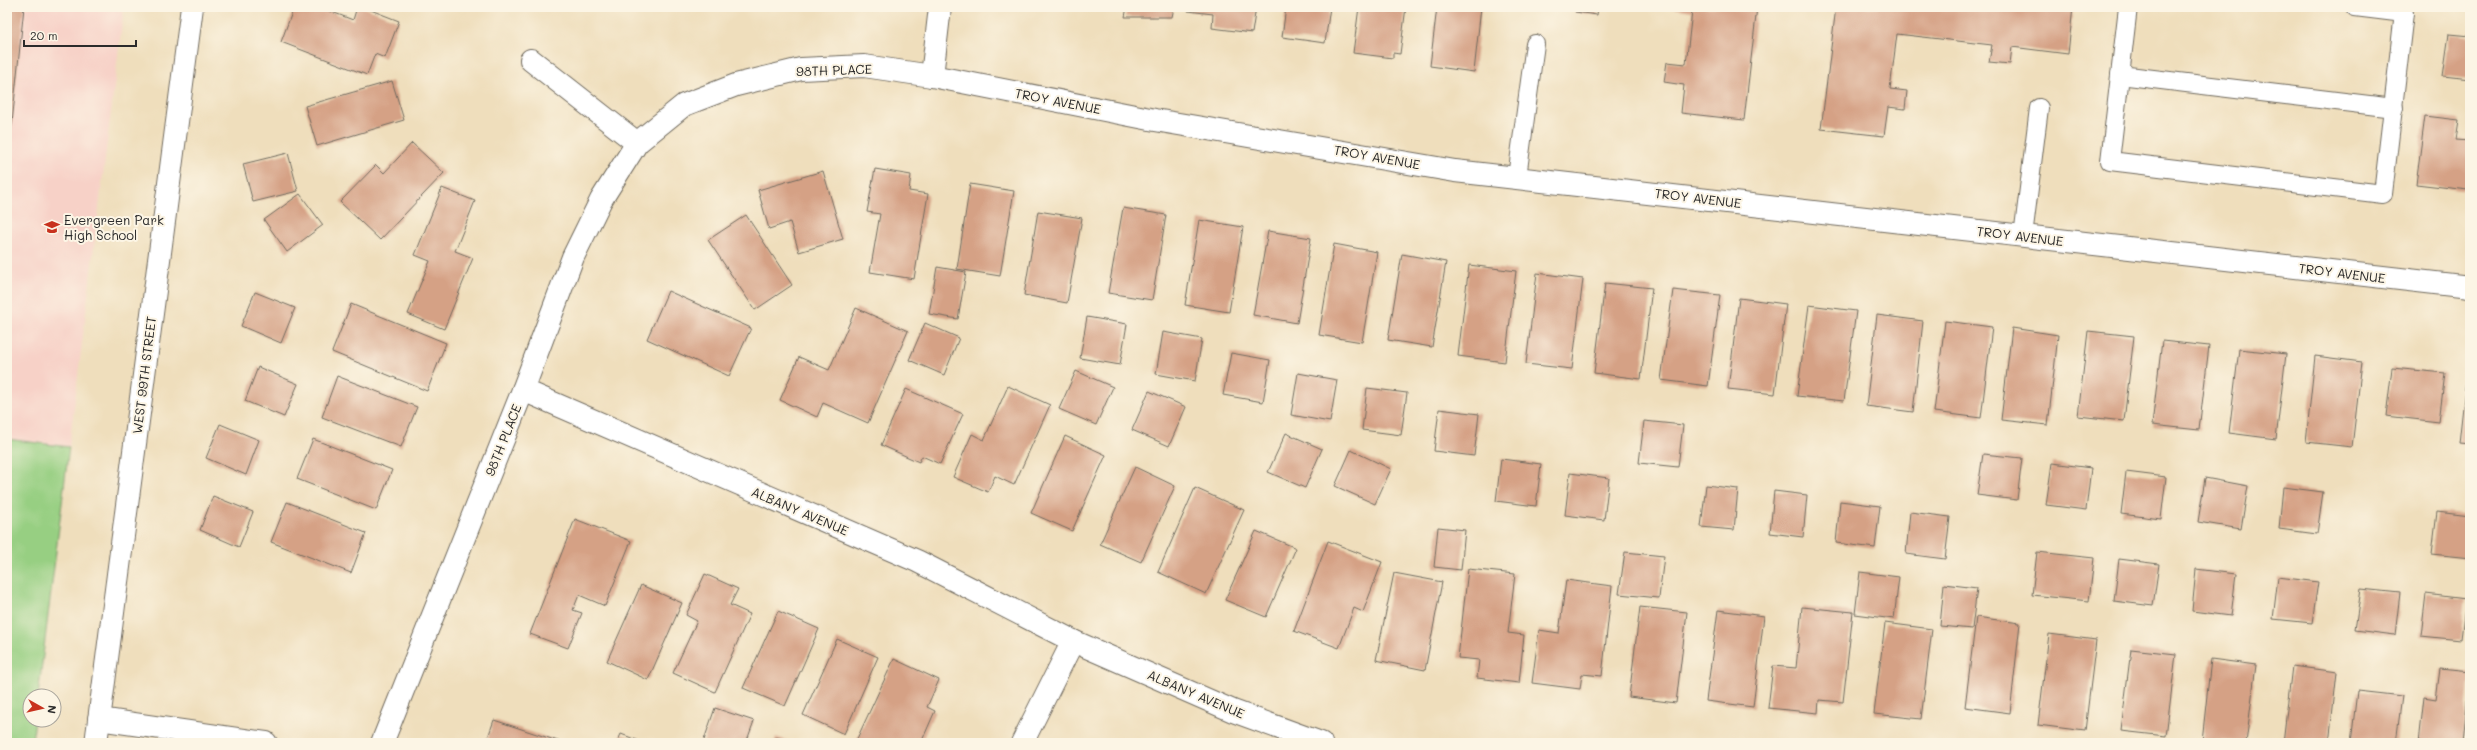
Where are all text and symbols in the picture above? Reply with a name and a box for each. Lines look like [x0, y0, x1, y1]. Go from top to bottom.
scale bar [24, 22, 136, 48]
text: 20 m [30, 27, 58, 43]
street label: 98TH PLACE [796, 60, 872, 79]
street label: TROY AVENUE [1014, 84, 1102, 117]
street label: TROY AVENUE [1333, 141, 1421, 172]
street label: TROY AVENUE [1654, 184, 1742, 211]
place label: Evergreen Park High School [64, 211, 164, 243]
school or university icon: Evergreen Park High School [43, 218, 61, 236]
street label: TROY AVENUE [1976, 222, 2064, 249]
street label: TROY AVENUE [2298, 259, 2386, 286]
street label: WEST 99TH STREET [128, 315, 159, 435]
street label: 98TH PLACE [480, 401, 525, 478]
street label: ALBANY AVENUE [749, 482, 851, 539]
street label: ALBANY AVENUE [1145, 665, 1247, 722]
north arrow [22, 688, 62, 728]
text: N [44, 704, 60, 715]

